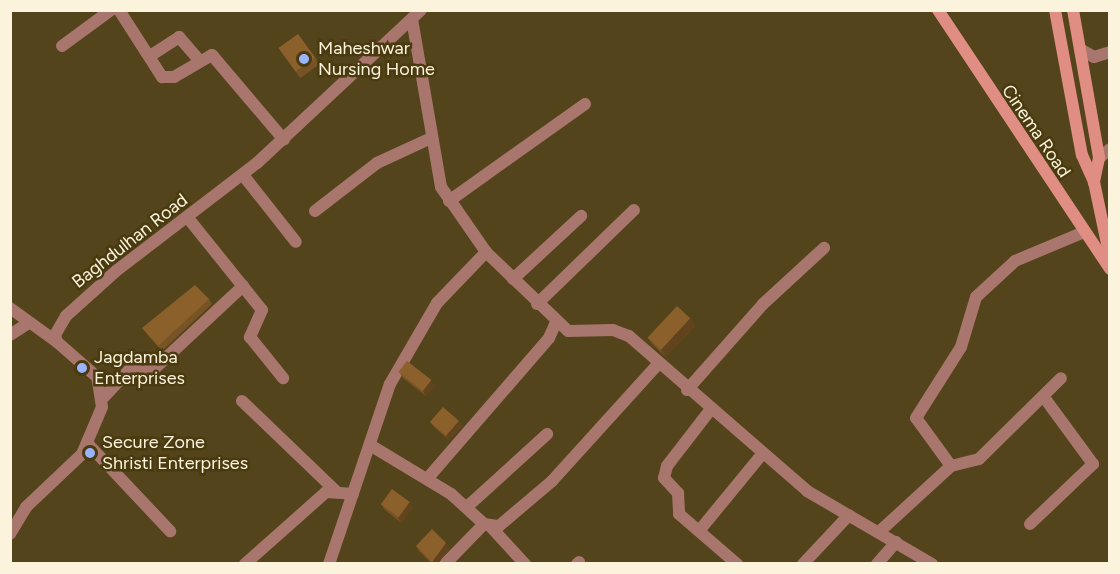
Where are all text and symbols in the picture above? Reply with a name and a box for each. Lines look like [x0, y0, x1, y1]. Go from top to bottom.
place label: Maheshwar Nursing Home [318, 38, 435, 80]
marker: Maheshwar Nursing Home [295, 50, 313, 68]
street label: Cinema Road [997, 80, 1075, 182]
street label: Baghdulhan Road [68, 189, 192, 293]
place label: Jagdamba Enterprises [94, 347, 185, 389]
marker: Jagdamba Enterprises [75, 361, 89, 375]
place label: Secure Zone Shristi Enterprises [102, 432, 248, 474]
marker: Secure Zone Shristi Enterprises [83, 446, 97, 460]

